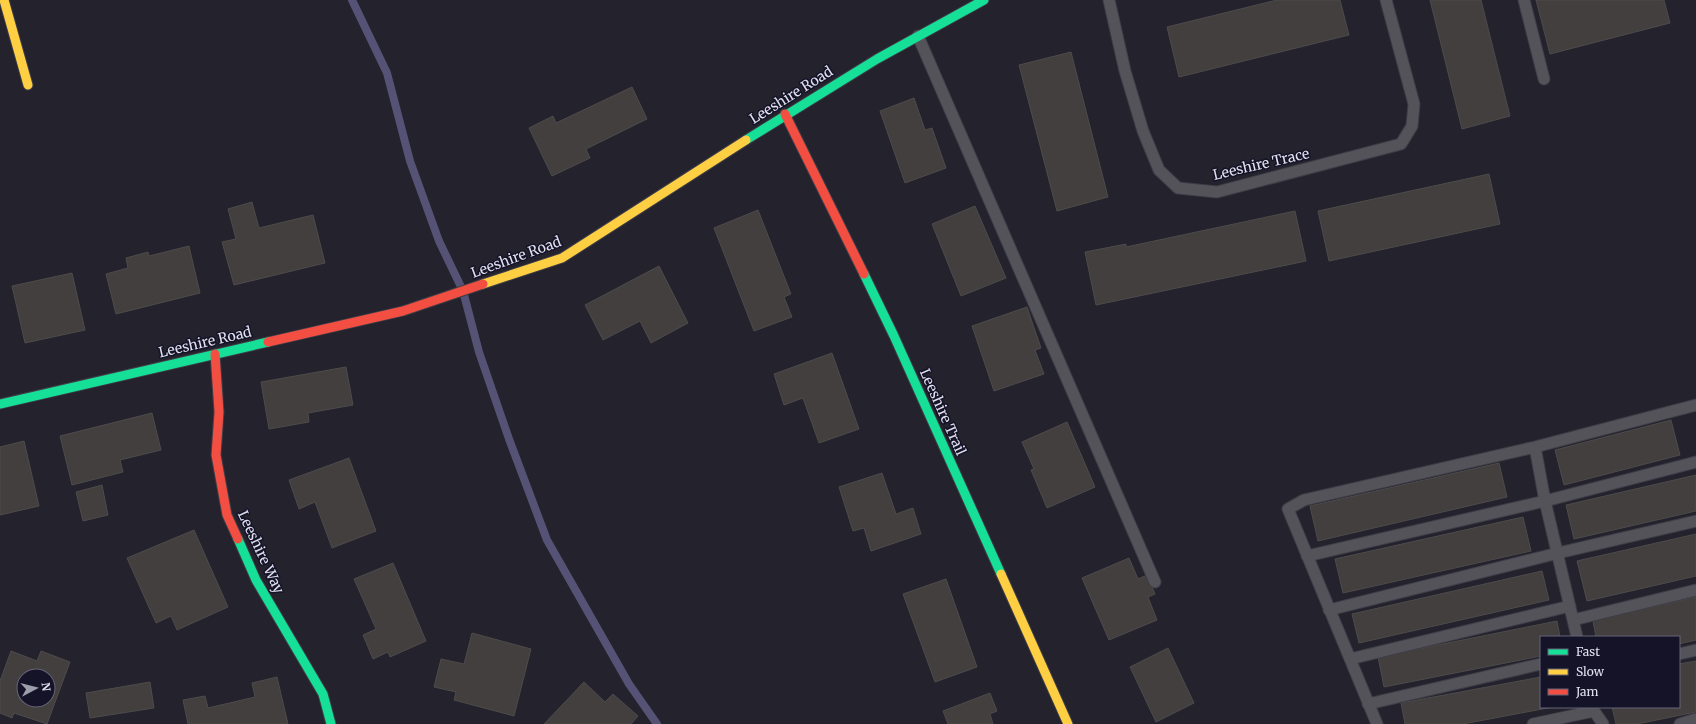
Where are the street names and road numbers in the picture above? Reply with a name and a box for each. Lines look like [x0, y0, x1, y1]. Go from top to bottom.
street label: Leeshire Road [746, 62, 836, 128]
street label: Leeshire Trace [1211, 144, 1311, 184]
street label: Leeshire Road [468, 232, 564, 282]
street label: Leeshire Road [157, 322, 254, 361]
street label: Leeshire Trail [916, 366, 970, 459]
street label: Leeshire Way [234, 508, 288, 597]

